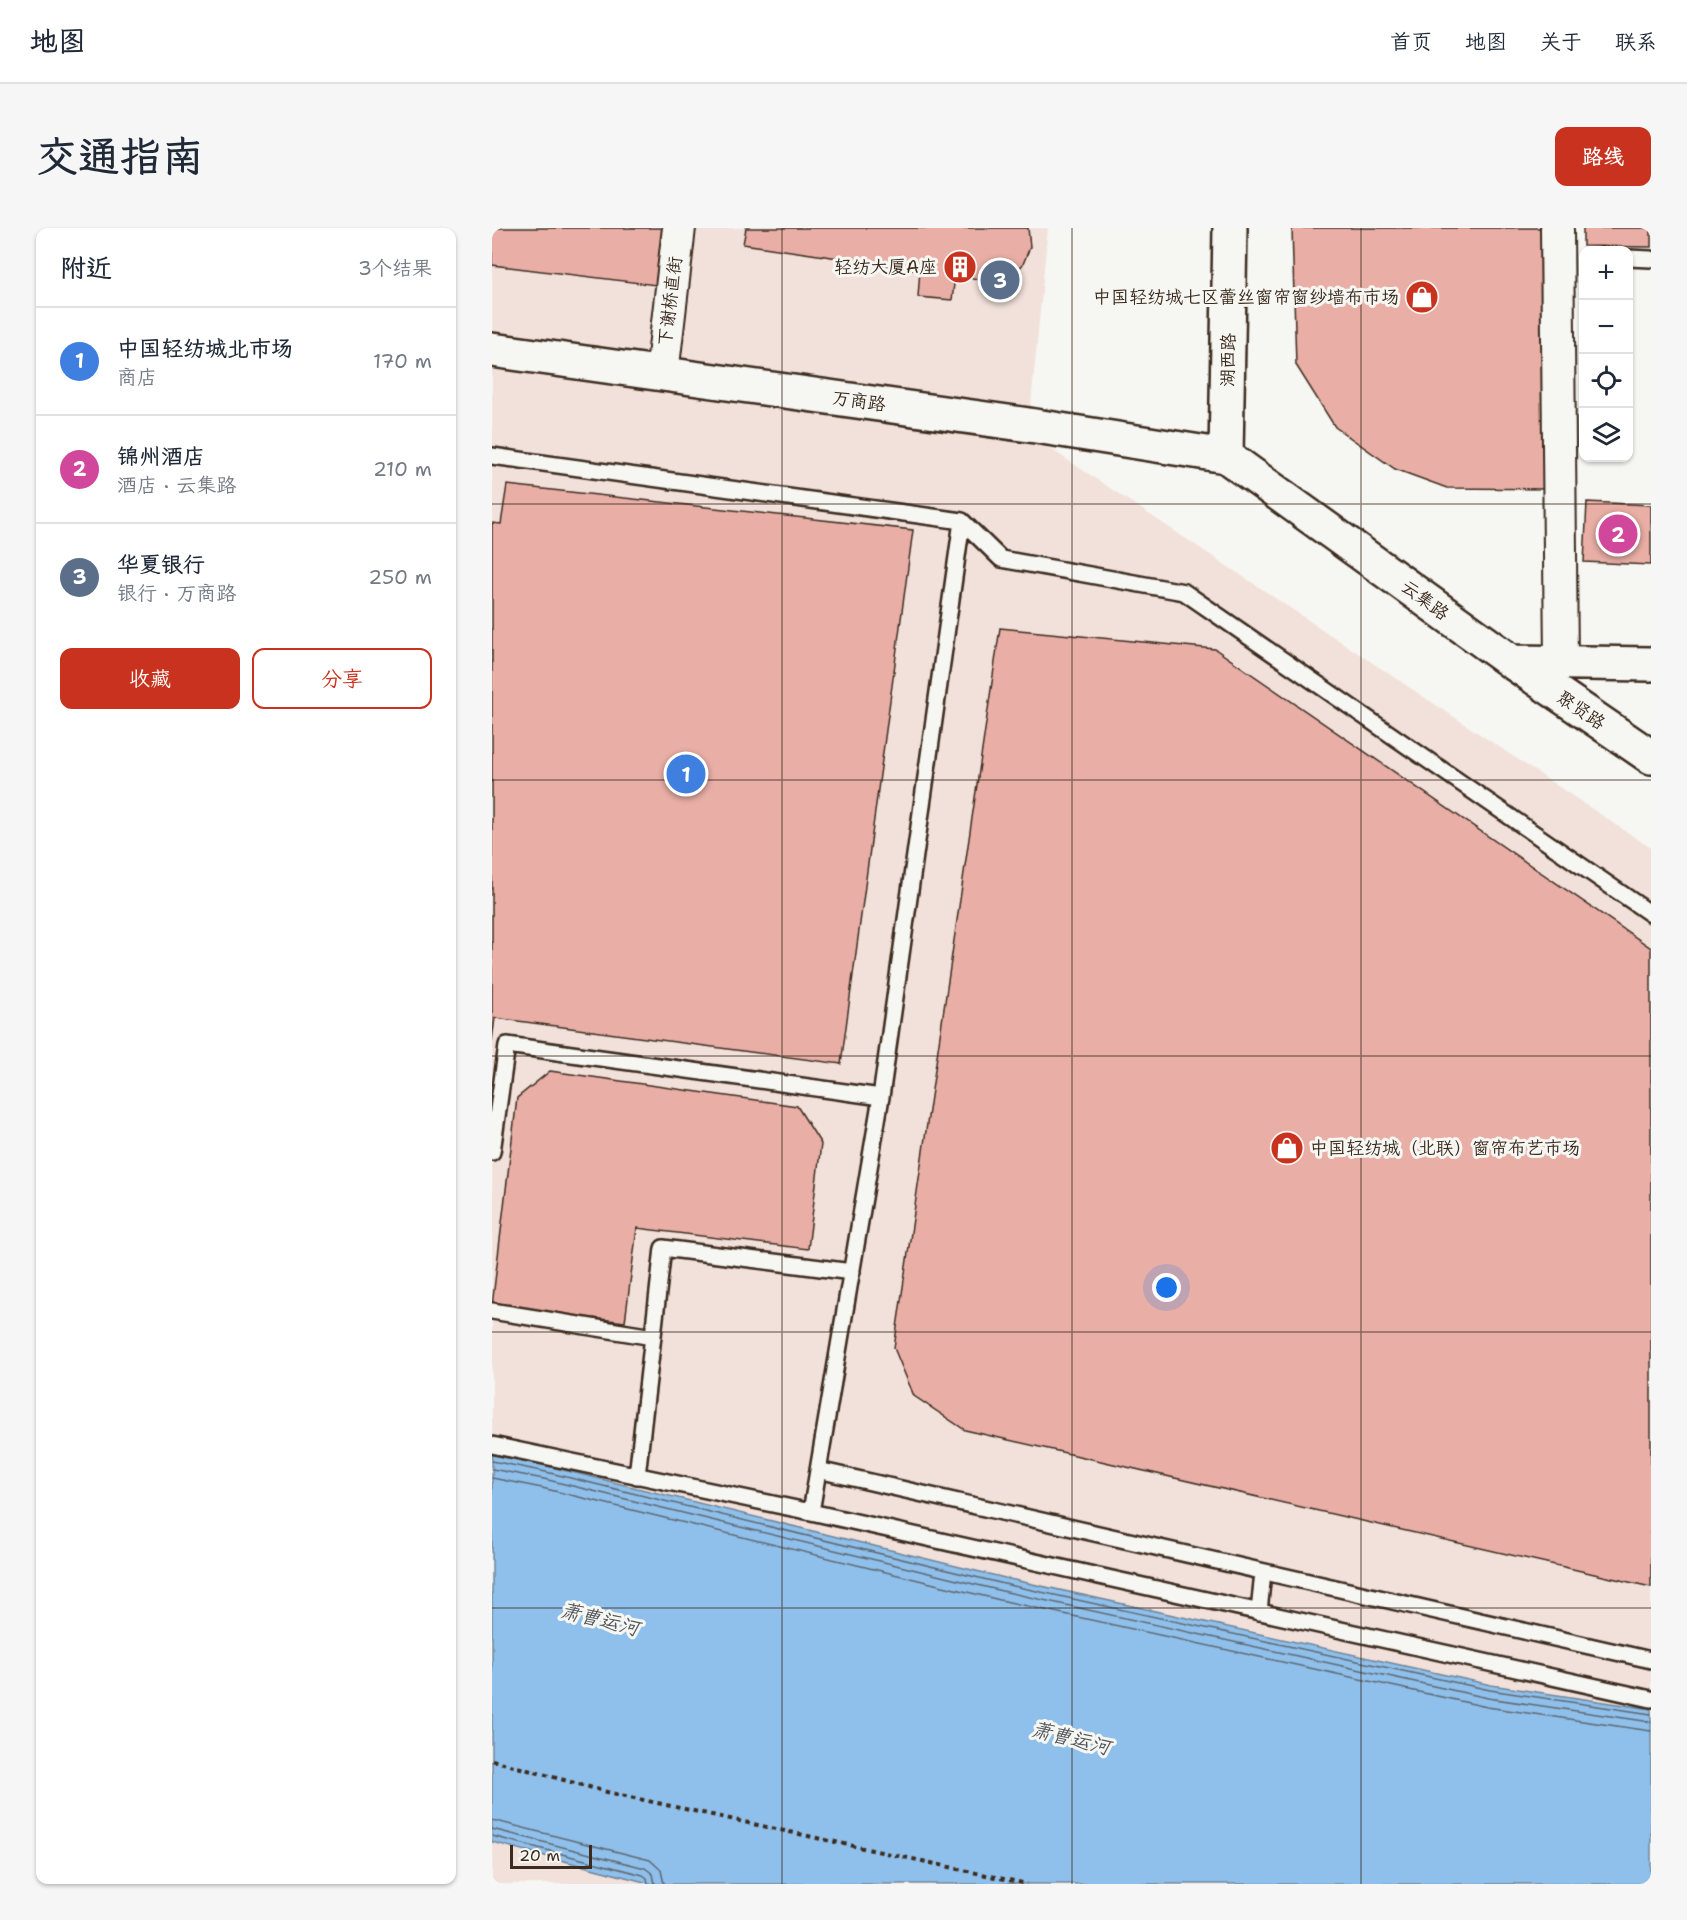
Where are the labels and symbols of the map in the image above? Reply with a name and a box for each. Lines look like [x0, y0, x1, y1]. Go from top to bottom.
building icon: 轻纺大厦A座 [942, 249, 978, 285]
street label: 下谢桥直街 [653, 255, 687, 347]
place label: 轻纺大厦A座 [834, 255, 937, 279]
pin: 3 [980, 257, 1020, 302]
shop icon: 中国轻纺城七区蕾丝窗帘窗纱墙布市场 [1404, 279, 1440, 315]
place label: 中国轻纺城七区蕾丝窗帘窗纱墙布市场 [1093, 285, 1399, 309]
street label: 湖西路 [1216, 333, 1240, 387]
street label: 万商路 [831, 385, 887, 417]
pin: 2 [1598, 512, 1638, 556]
street label: 云集路 [1396, 574, 1454, 626]
street label: 聚贤路 [1552, 685, 1610, 735]
pin: 1 [666, 752, 706, 796]
shop icon: 中国轻纺城（北联）窗帘布艺市场 [1269, 1130, 1305, 1166]
place label: 中国轻纺城（北联）窗帘布艺市场 [1310, 1136, 1580, 1160]
your location [1152, 1273, 1181, 1302]
water label: 萧曹运河 [558, 1597, 645, 1642]
water label: 萧曹运河 [1029, 1716, 1116, 1761]
scale bar [510, 1842, 592, 1870]

